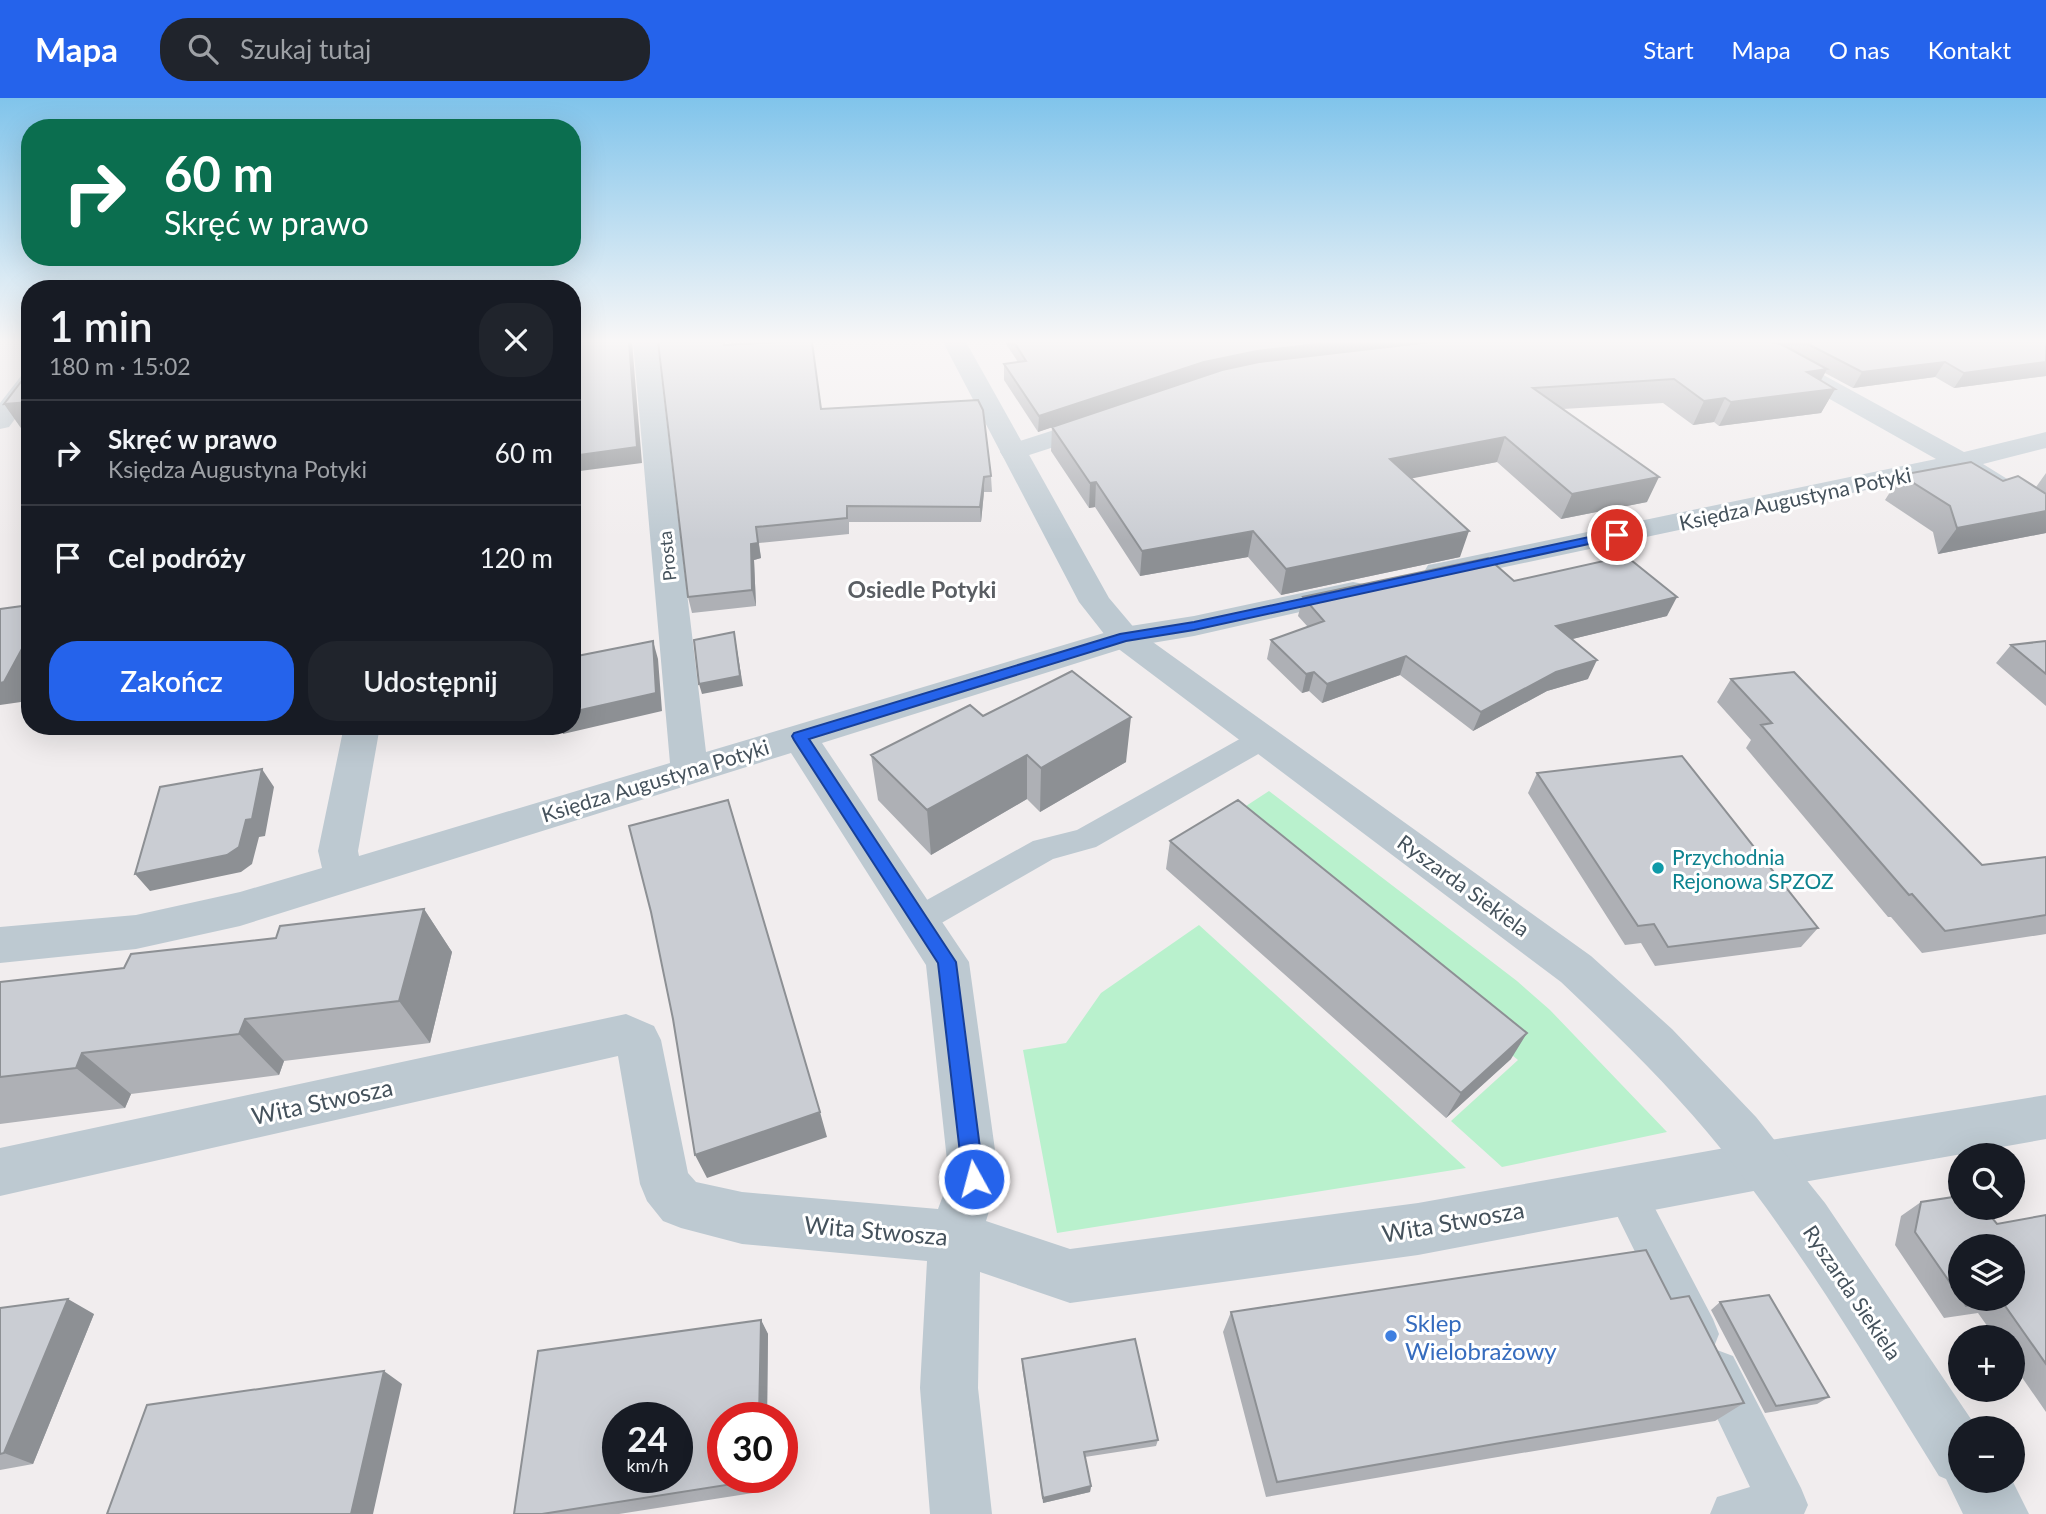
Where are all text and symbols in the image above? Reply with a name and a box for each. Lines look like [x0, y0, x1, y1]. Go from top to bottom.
search box [160, 18, 650, 81]
text: Mapa [35, 29, 118, 69]
icon: search [184, 30, 222, 68]
text: Szukaj tutaj [240, 33, 371, 65]
text: Start [1643, 35, 1694, 64]
text: Mapa [1732, 35, 1791, 64]
text: O nas [1829, 35, 1890, 64]
text: Kontakt [1928, 35, 2011, 64]
text: 60 m [164, 144, 274, 202]
icon: right [49, 147, 140, 238]
text: Skręć w prawo [164, 203, 369, 242]
text: 1 min [49, 301, 153, 351]
button: close [479, 303, 553, 377]
text: 180 m · 15:02 [49, 352, 191, 380]
text: Skręć w prawo [108, 423, 277, 455]
icon: right [49, 434, 87, 472]
text: 60 m [495, 437, 553, 469]
text: Księdza Augustyna Potyki [108, 455, 367, 483]
street label: Księdza Augustyna Potyki [1677, 461, 1913, 535]
pin [1587, 505, 1647, 565]
icon: arrive [1598, 516, 1636, 554]
street label: Prosta [653, 530, 681, 582]
icon: arrive [49, 539, 87, 577]
text: Cel podróży [108, 542, 246, 574]
text: 120 m [480, 542, 553, 574]
district label: Osiedle Potyki [848, 575, 996, 603]
button: Zakończ [49, 641, 294, 721]
button: Udostępnij [308, 641, 553, 721]
street label: Księdza Augustyna Potyki [538, 733, 772, 827]
street label: Ryszarda Siekiela [1393, 829, 1535, 941]
place label: Przychodnia Rejonowa SPZOZ [1672, 844, 1834, 893]
marker: Przychodnia Rejonowa SPZOZ [1650, 860, 1666, 876]
street label: Wita Stwosza [249, 1072, 395, 1130]
position arrow [937, 1142, 1011, 1216]
map controls [1948, 1143, 2025, 1493]
button: search [1948, 1143, 2025, 1220]
street label: Wita Stwosza [1380, 1194, 1526, 1248]
street label: Wita Stwosza [803, 1209, 949, 1251]
street label: Ryszarda Siekiela [1799, 1220, 1907, 1364]
button: layers [1948, 1234, 2025, 1311]
place label: Sklep Wielobrażowy [1405, 1308, 1557, 1365]
button: + [1948, 1325, 2025, 1402]
marker: Sklep Wielobrażowy [1383, 1328, 1399, 1344]
speed limit sign: 30 [707, 1402, 798, 1493]
button: − [1948, 1416, 2025, 1493]
text: 24 [627, 1417, 668, 1459]
text: km/h [626, 1454, 669, 1476]

